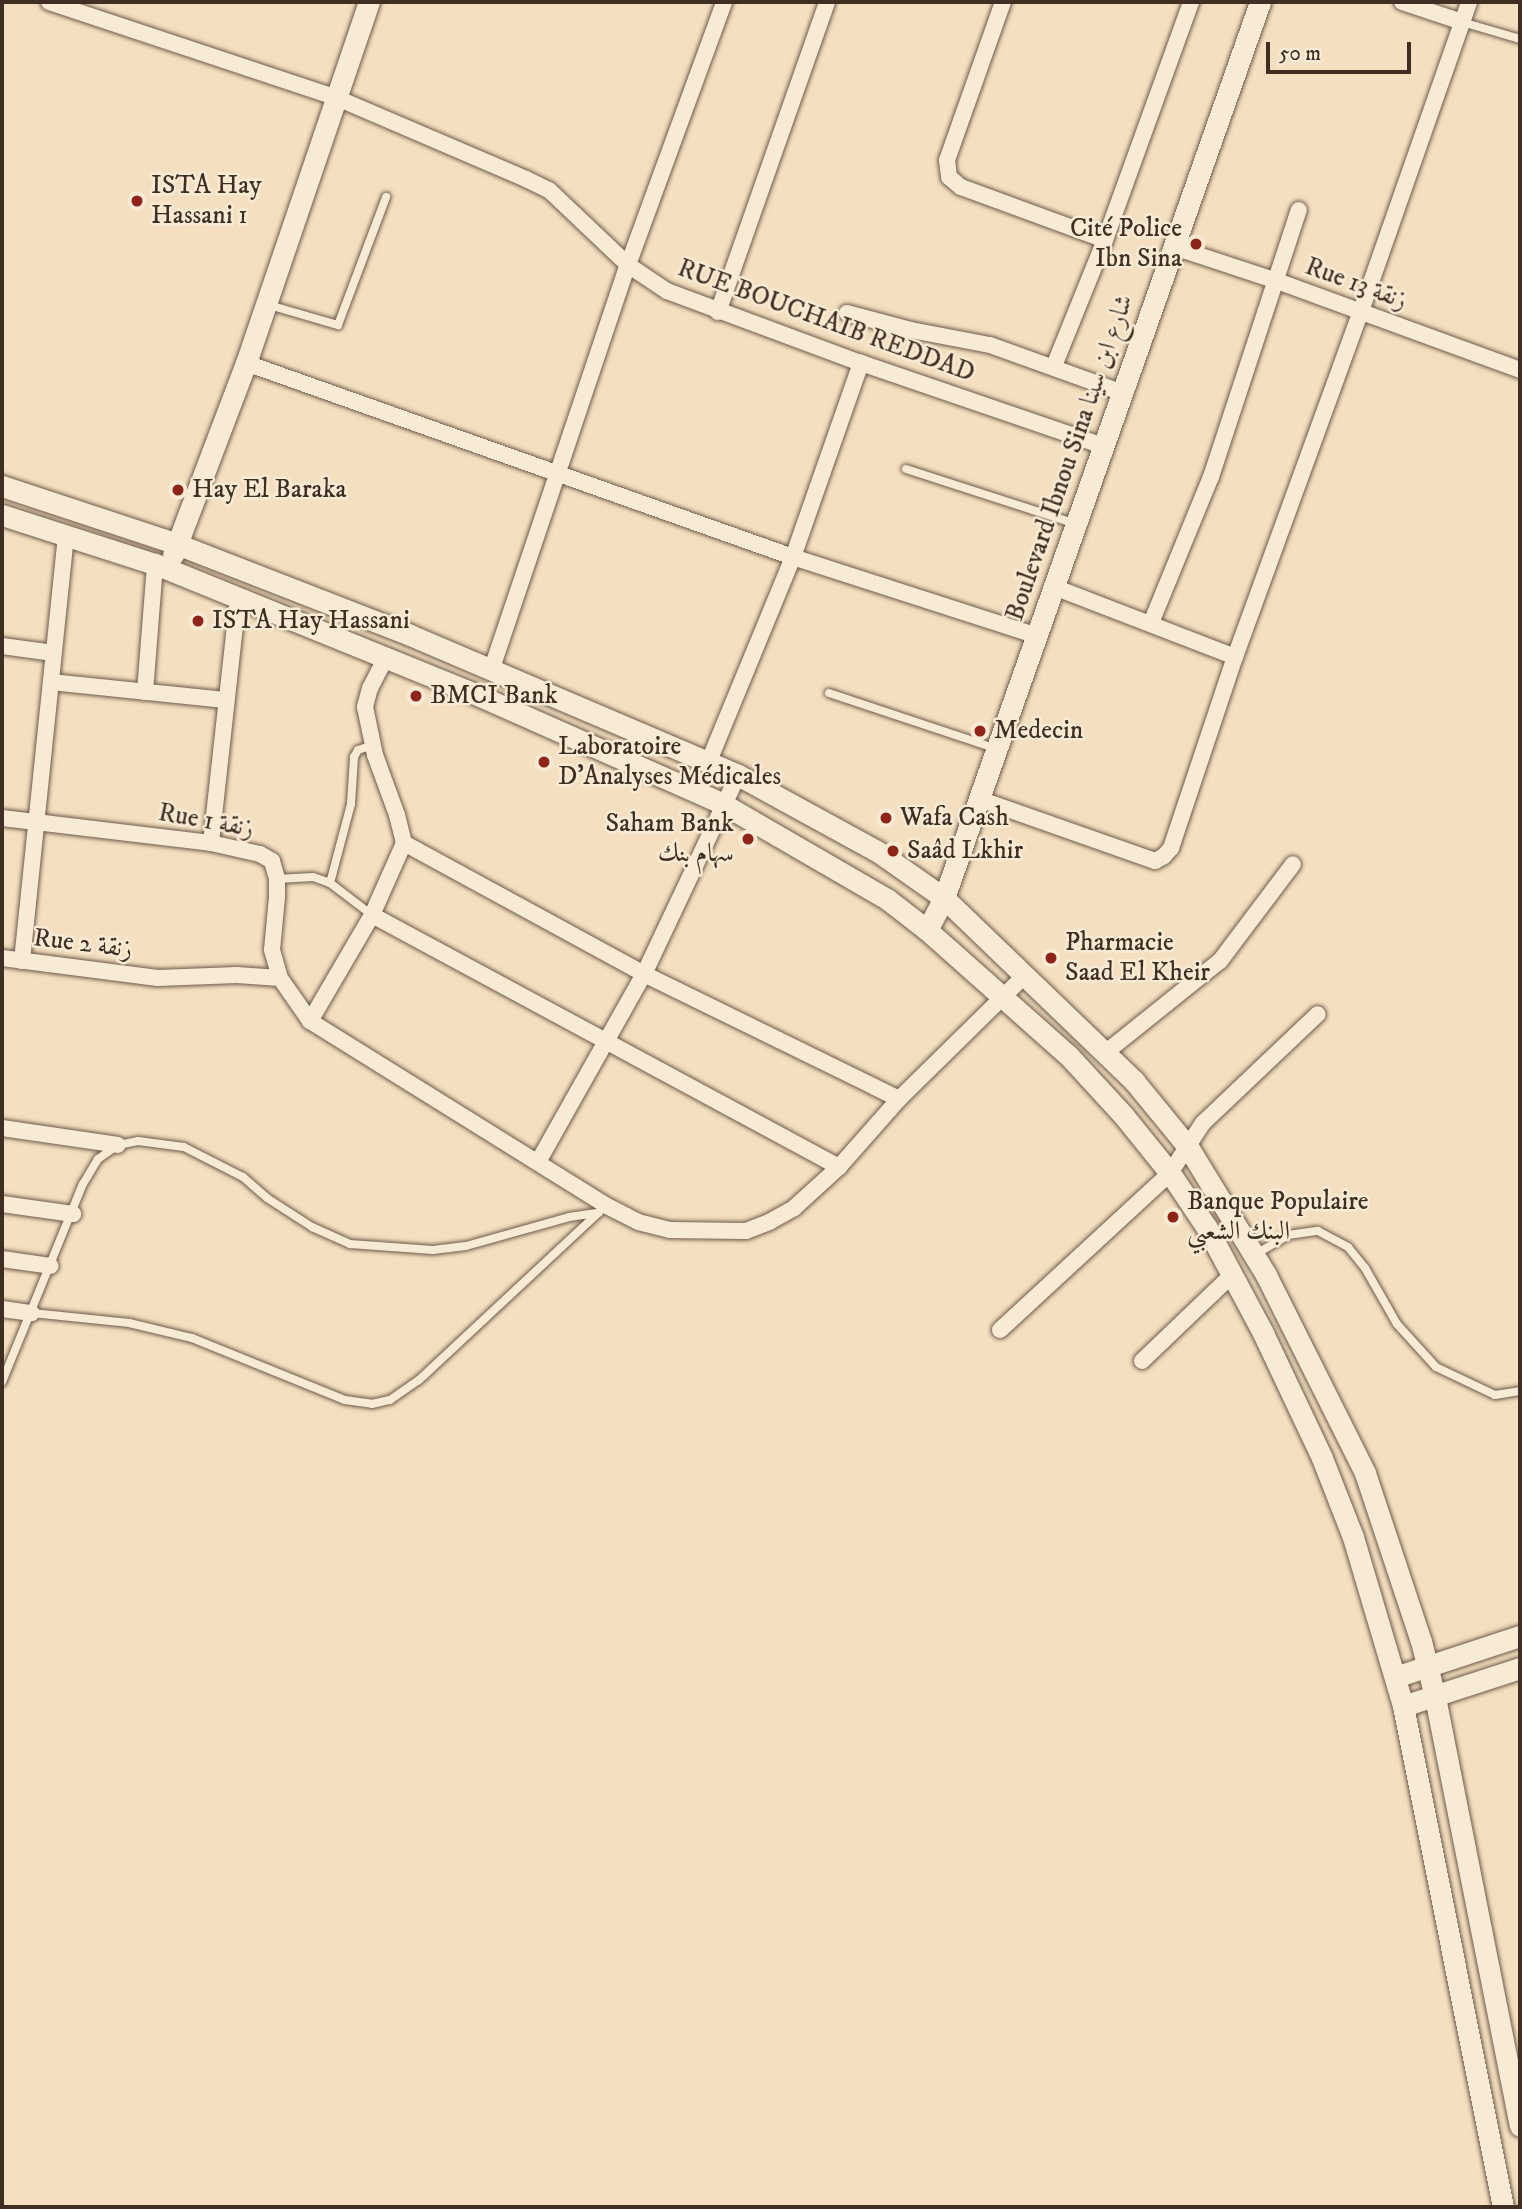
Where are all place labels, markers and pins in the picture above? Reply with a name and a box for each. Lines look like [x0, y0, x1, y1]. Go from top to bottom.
place label: ISTA Hay Hassani 1 [151, 170, 262, 232]
marker: ISTA Hay Hassani 1 [129, 193, 145, 209]
place label: Cité Police Ibn Sina [1070, 213, 1182, 274]
marker: Cité Police Ibn Sina [1188, 236, 1204, 252]
place label: Hay El Baraka [192, 474, 347, 506]
marker: Hay El Baraka [170, 482, 186, 498]
place label: ISTA Hay Hassani [212, 605, 410, 637]
marker: ISTA Hay Hassani [190, 613, 206, 629]
place label: BMCI Bank [430, 680, 558, 712]
marker: BMCI Bank [408, 688, 424, 704]
place label: Medecin [994, 715, 1083, 747]
marker: Medecin [972, 723, 988, 739]
place label: Laboratoire D'Analyses Médicales [558, 731, 781, 792]
marker: Laboratoire D'Analyses Médicales [536, 754, 552, 770]
place label: Wafa Cash [900, 802, 1009, 834]
place label: Saham Bank سهام بنك [606, 808, 734, 870]
marker: Wafa Cash [878, 810, 894, 826]
marker: Saham Bank سهام بنك [740, 831, 756, 847]
place label: Saâd Lkhir [907, 835, 1023, 867]
marker: Saâd Lkhir [885, 843, 901, 859]
place label: Pharmacie Saad El Kheir [1065, 927, 1210, 988]
marker: Pharmacie Saad El Kheir [1043, 950, 1059, 966]
place label: Banque Populaire البنك الشعبي [1187, 1186, 1369, 1248]
marker: Banque Populaire البنك الشعبي [1165, 1209, 1181, 1225]

